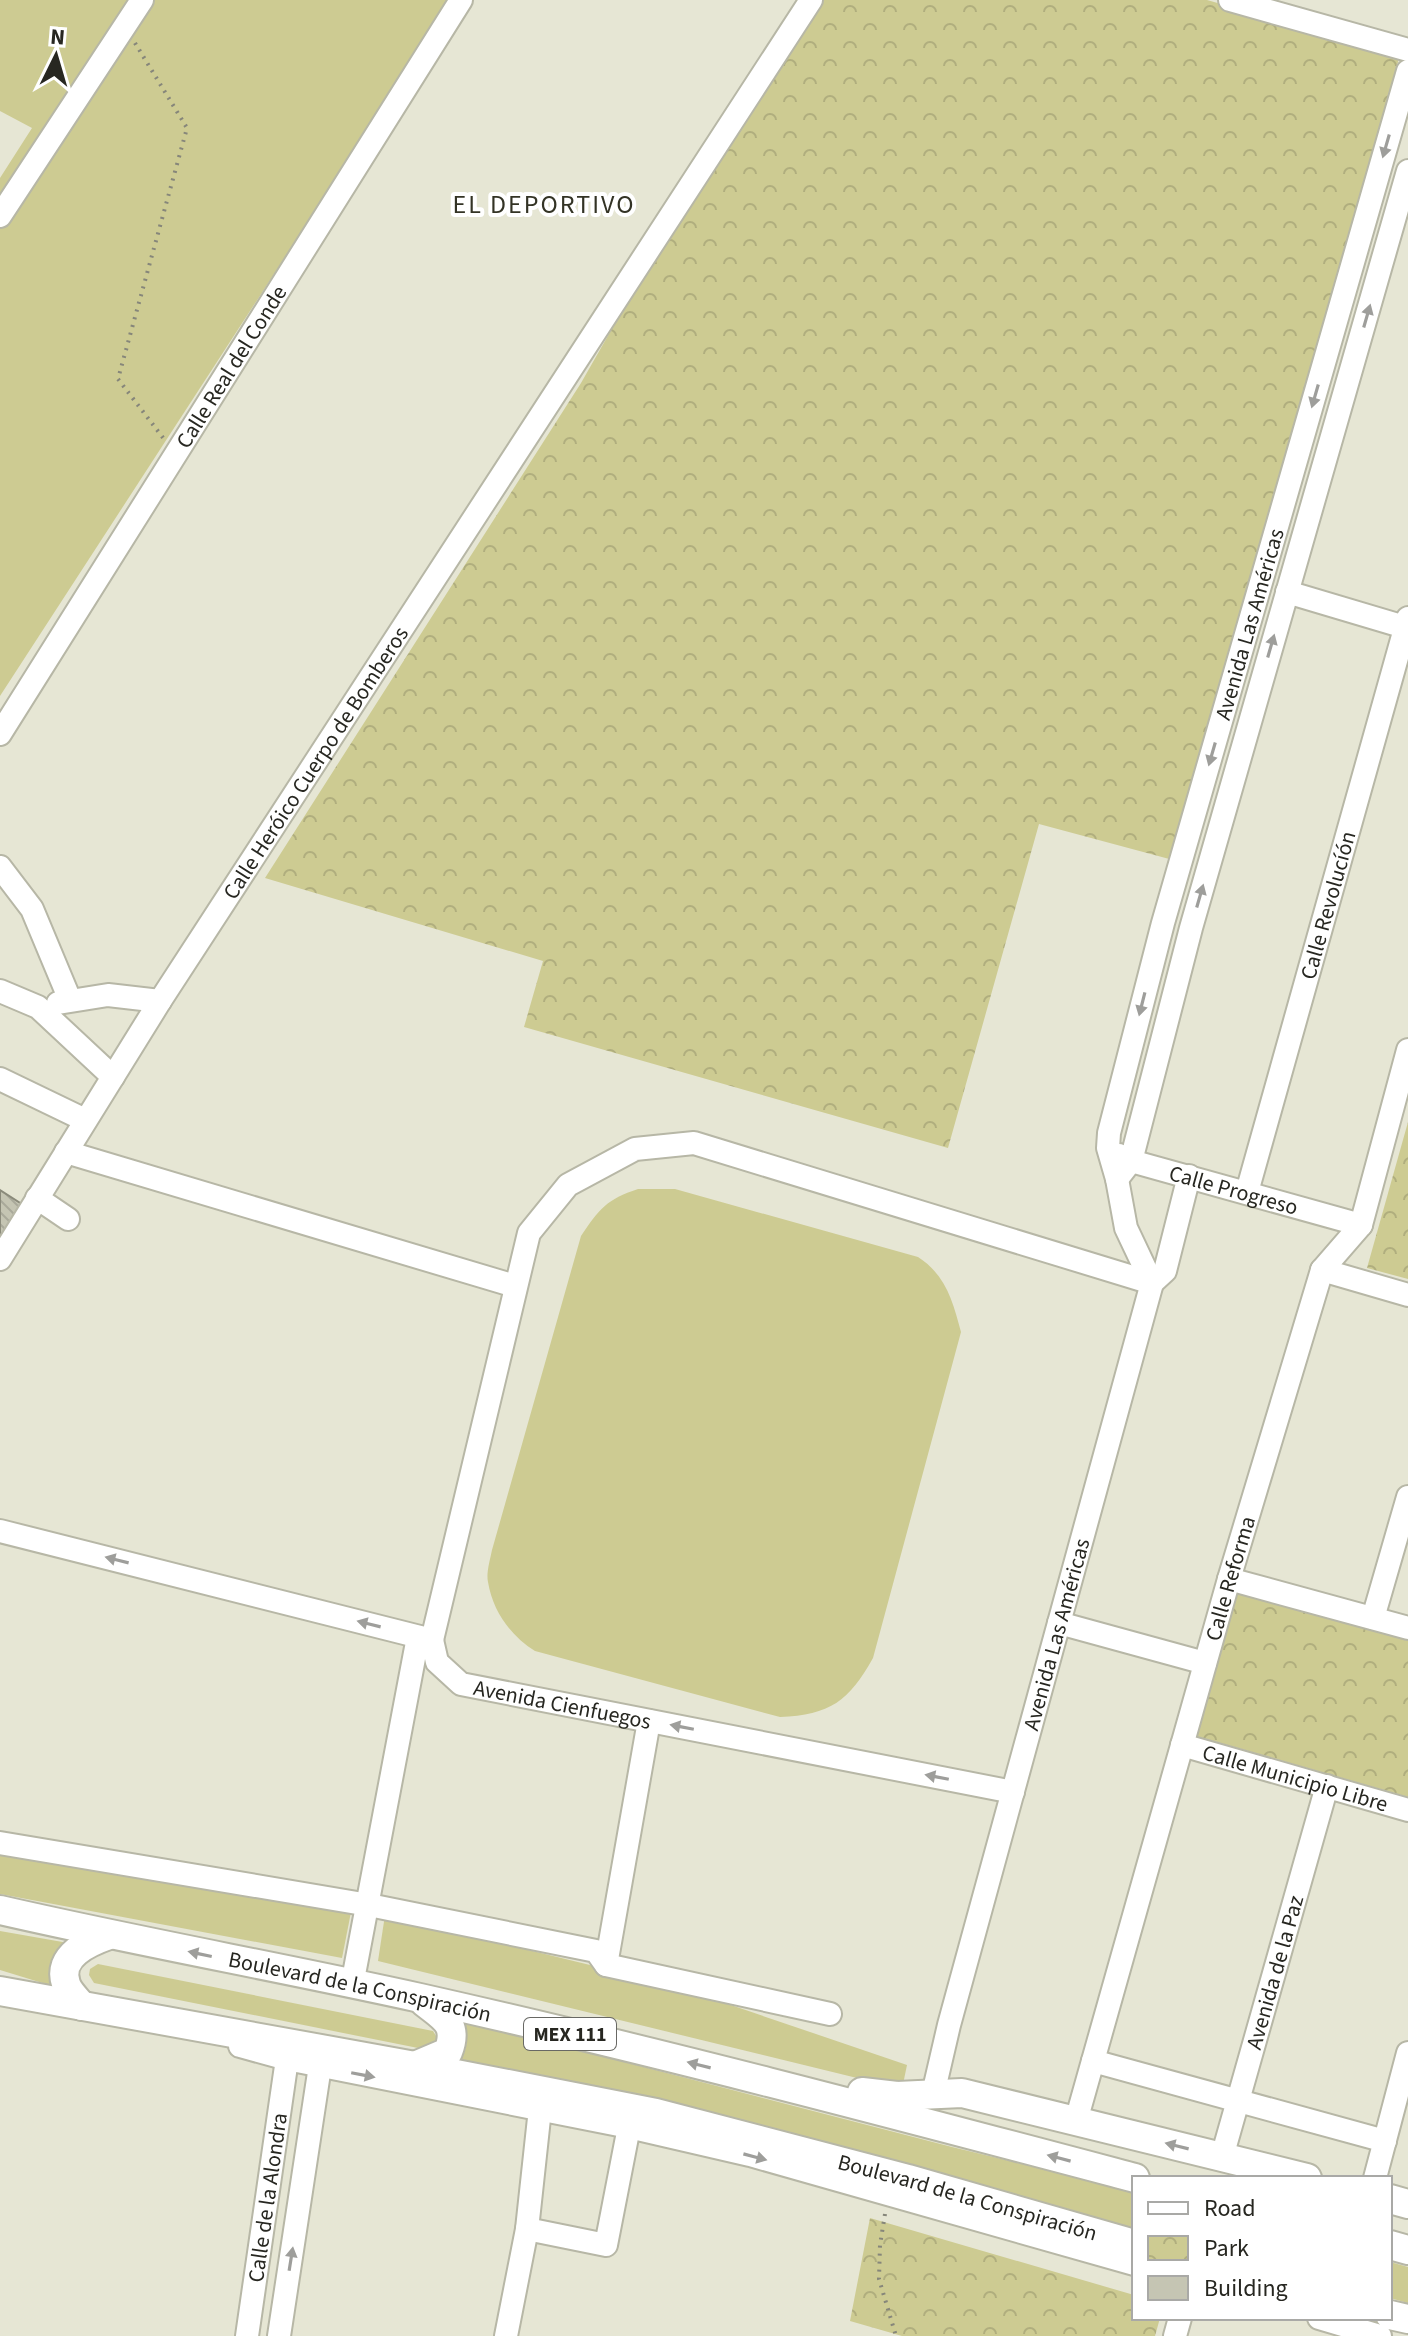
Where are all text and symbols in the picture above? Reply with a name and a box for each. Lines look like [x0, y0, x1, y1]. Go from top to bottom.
north arrow [16, 16, 96, 96]
text: N [49, 20, 66, 54]
one-way arrow [1380, 134, 1392, 159]
district label: EL DEPORTIVO [453, 186, 635, 223]
street label: Calle Real del Conde [168, 279, 295, 455]
one-way arrow [1361, 303, 1374, 327]
one-way arrow [1308, 385, 1321, 409]
street label: Avenida Las Américas [1207, 525, 1293, 724]
street label: Calle Heróico Cuerpo de Bomberos [215, 620, 417, 906]
one-way arrow [1265, 634, 1278, 658]
one-way arrow [1205, 741, 1217, 766]
street label: Calle Revolucíón [1292, 827, 1364, 983]
one-way arrow [1195, 884, 1207, 909]
one-way arrow [1135, 992, 1147, 1017]
street label: Calle Progreso [1165, 1157, 1302, 1224]
street label: Calle Reforma [1197, 1512, 1264, 1645]
street label: Avenida Las Américas [1015, 1535, 1098, 1734]
one-way arrow [105, 1554, 130, 1566]
one-way arrow [357, 1618, 382, 1630]
street label: Avenida Cienfuegos [471, 1672, 654, 1738]
one-way arrow [669, 1720, 694, 1733]
street label: Calle Municipio Libre [1199, 1737, 1392, 1820]
one-way arrow [924, 1770, 949, 1783]
street label: Avenida de la Paz [1238, 1892, 1312, 2053]
street label: Boulevard de la Conspiración [225, 1944, 495, 2031]
one-way arrow [187, 1947, 212, 1959]
road number: MEX 111 [524, 2018, 616, 2050]
one-way arrow [687, 2058, 712, 2071]
one-way arrow [351, 2069, 376, 2081]
street label: Calle de la Alondra [240, 2111, 296, 2284]
one-way arrow [1164, 2139, 1189, 2151]
street label: Boulevard de la Conspiración [834, 2146, 1101, 2250]
one-way arrow [742, 2151, 767, 2163]
one-way arrow [1047, 2152, 1072, 2164]
legend [1132, 2176, 1392, 2320]
text: Road [1204, 2191, 1256, 2226]
text: Park [1204, 2231, 1249, 2266]
one-way arrow [285, 2246, 297, 2271]
text: Building [1204, 2271, 1288, 2306]

